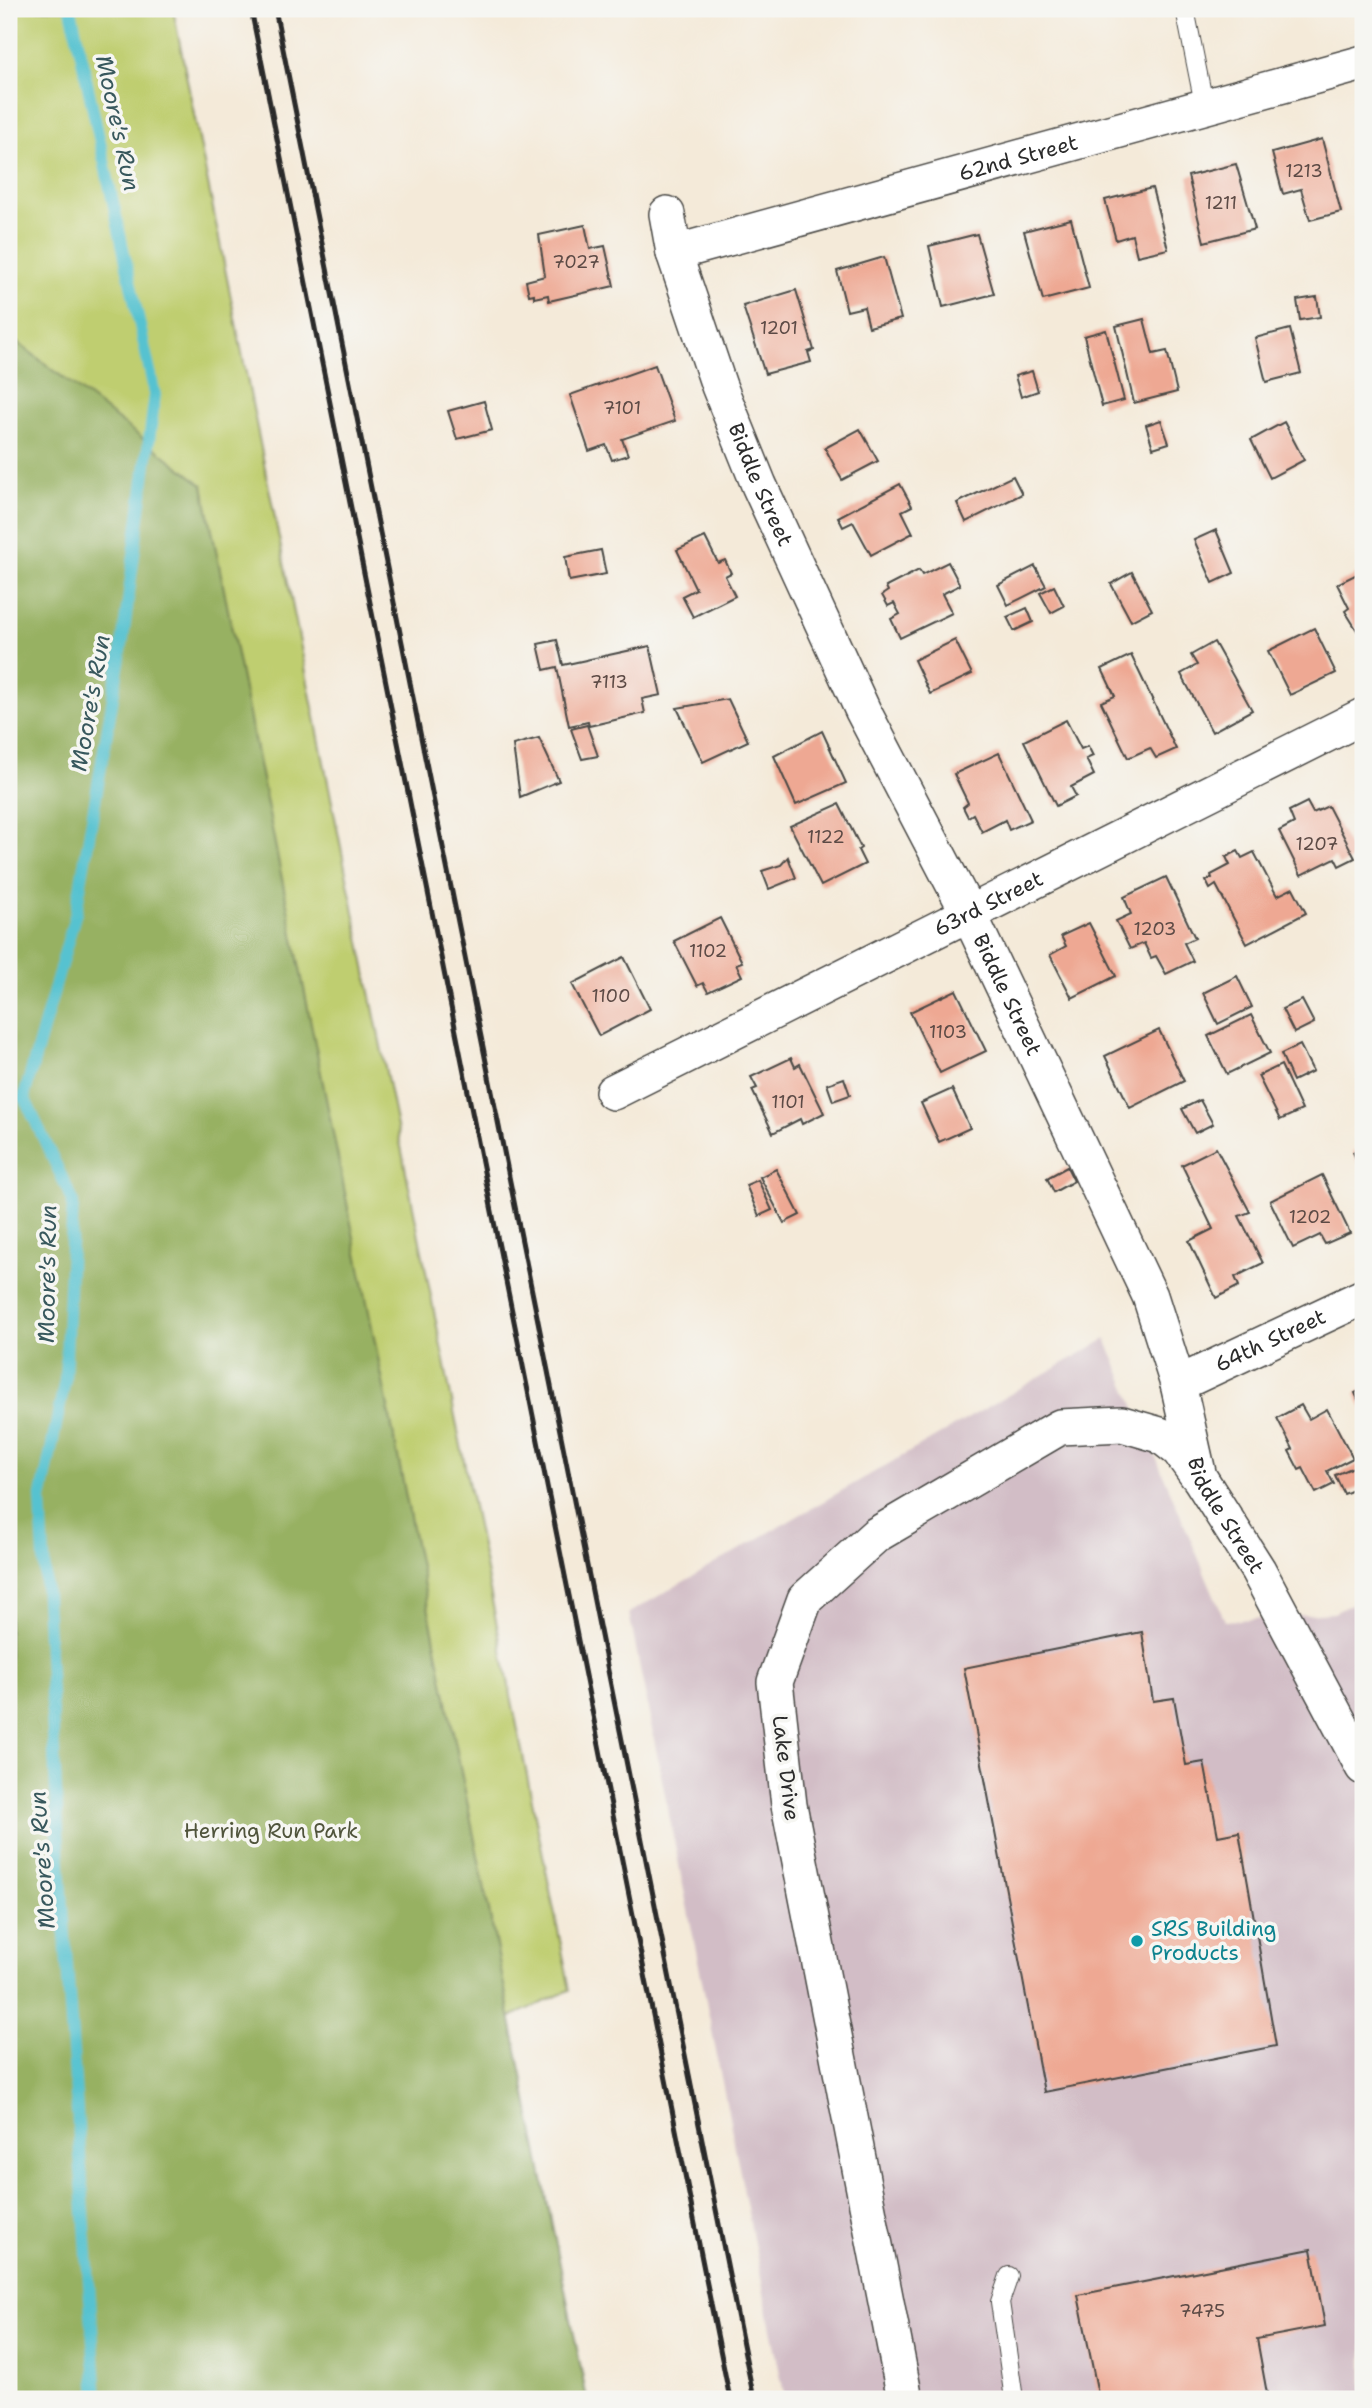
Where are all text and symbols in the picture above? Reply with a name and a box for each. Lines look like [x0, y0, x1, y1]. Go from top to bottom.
water label: Moore's Run [89, 52, 147, 194]
street label: 62nd Street [955, 128, 1081, 188]
house number: 1213 [1285, 159, 1323, 183]
house number: 1211 [1205, 191, 1237, 215]
house number: 7027 [552, 250, 600, 274]
house number: 1201 [760, 316, 798, 340]
house number: 7101 [603, 396, 641, 420]
street label: Biddle Street [721, 419, 799, 551]
water label: Moore's Run [63, 632, 117, 774]
house number: 7113 [590, 670, 628, 694]
house number: 1122 [807, 825, 845, 849]
house number: 1207 [1296, 832, 1338, 856]
street label: 63rd Street [929, 865, 1048, 943]
house number: 1203 [1134, 917, 1176, 941]
street label: Biddle Street [966, 929, 1048, 1060]
house number: 1102 [689, 939, 727, 963]
house number: 1100 [591, 984, 631, 1008]
house number: 1103 [929, 1020, 967, 1044]
house number: 1101 [771, 1090, 805, 1114]
water label: Moore's Run [31, 1205, 63, 1343]
house number: 1202 [1289, 1205, 1331, 1229]
street label: 64th Street [1210, 1302, 1330, 1379]
street label: Biddle Street [1181, 1455, 1271, 1579]
street label: Lake Drive [766, 1714, 806, 1822]
water label: Moore's Run [22, 1790, 62, 1930]
park label: Herring Run Park [184, 1817, 358, 1845]
place label: SRS Building Products [1151, 1915, 1276, 1967]
marker: SRS Building Products [1129, 1933, 1145, 1949]
house number: 7475 [1179, 2299, 1225, 2323]

